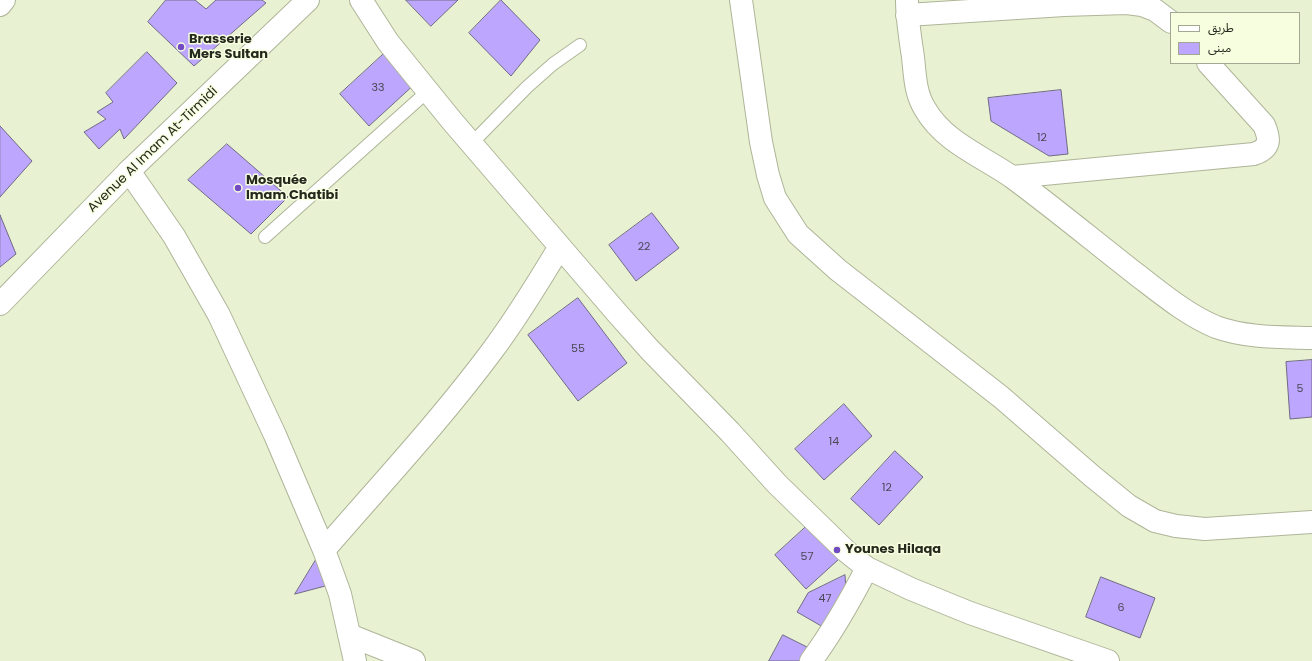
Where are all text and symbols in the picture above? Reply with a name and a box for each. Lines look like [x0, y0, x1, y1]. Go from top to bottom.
legend [1170, 12, 1300, 64]
text: طريق [1208, 19, 1234, 36]
place label: Brasserie Mers Sultan [189, 32, 268, 63]
text: مبنى [1208, 39, 1231, 56]
marker: Brasserie Mers Sultan [176, 42, 186, 52]
house number: 33 [372, 81, 384, 95]
street label: Avenue Al Imam At-Tirmidi [85, 84, 221, 216]
house number: 12 [1037, 131, 1047, 145]
place label: Mosquée Imam Chatibi [246, 173, 338, 204]
marker: Mosquée Imam Chatibi [233, 183, 243, 193]
house number: 22 [638, 240, 650, 254]
house number: 55 [571, 342, 585, 356]
house number: 5 [1297, 382, 1303, 396]
house number: 14 [829, 435, 839, 449]
house number: 12 [882, 481, 892, 495]
place label: Younes Hilaqa [845, 542, 941, 558]
marker: Younes Hilaqa [832, 545, 842, 555]
house number: 57 [801, 550, 813, 564]
house number: 47 [819, 592, 831, 606]
house number: 6 [1118, 601, 1124, 615]

